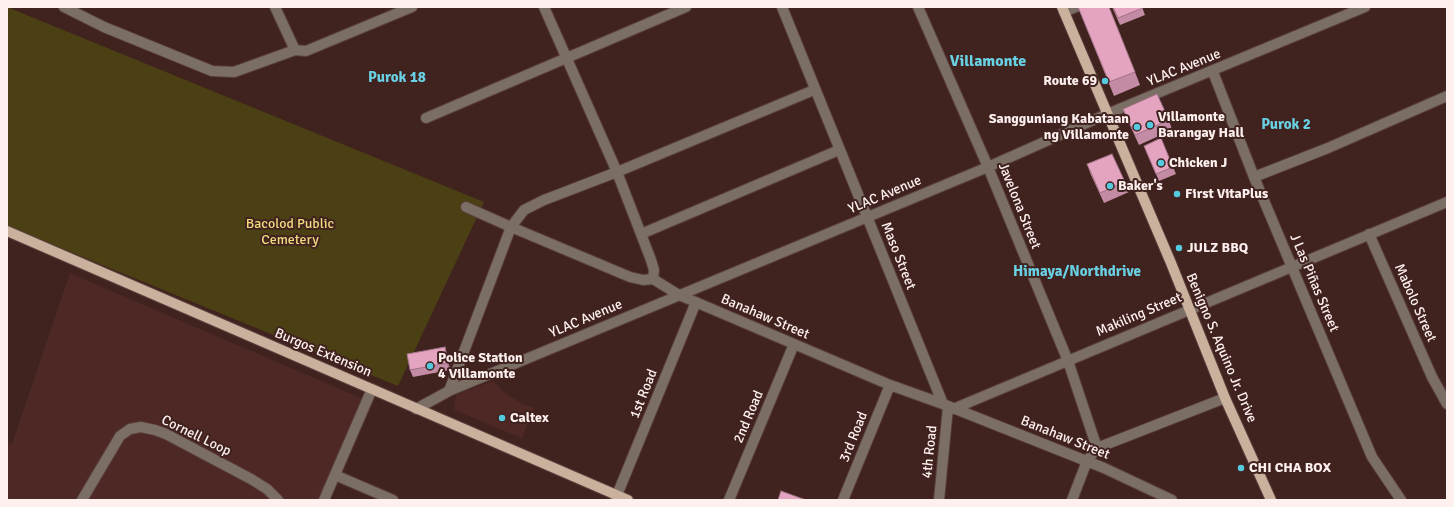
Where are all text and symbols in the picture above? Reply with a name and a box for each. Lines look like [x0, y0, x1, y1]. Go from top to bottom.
street label: YLAC Avenue [1145, 46, 1223, 90]
district label: Villamonte [950, 52, 1026, 72]
district label: Purok 18 [368, 69, 426, 87]
place label: Route 69 [1043, 73, 1097, 89]
marker: Route 69 [1100, 76, 1110, 86]
place label: Villamonte Barangay Hall [1158, 109, 1244, 142]
place label: Sangguniang Kabataan ng Villamonte [989, 111, 1129, 144]
district label: Purok 2 [1261, 116, 1311, 134]
marker: Villamonte Barangay Hall [1145, 120, 1155, 130]
marker: Sangguniang Kabataan ng Villamonte [1132, 122, 1142, 132]
place label: Chicken J [1169, 155, 1227, 171]
marker: Chicken J [1156, 158, 1166, 168]
street label: Javelona Street [994, 160, 1044, 252]
street label: YLAC Avenue [846, 172, 924, 218]
place label: Baker's [1118, 178, 1163, 194]
marker: Baker's [1105, 181, 1115, 191]
place label: First VitaPlus [1185, 186, 1268, 202]
marker: First VitaPlus [1172, 189, 1182, 199]
park label: Bacolod Public Cemetery [246, 216, 334, 248]
street label: Maso Street [877, 220, 919, 292]
street label: J Las Piñas Street [1286, 231, 1342, 335]
place label: JULZ BBQ [1187, 240, 1248, 256]
marker: JULZ BBQ [1174, 243, 1184, 253]
street label: Mabolo Street [1390, 261, 1440, 345]
district label: Himaya/Northdrive [1013, 263, 1141, 281]
street label: Benigno S. Aquino Jr. Drive [1182, 271, 1260, 425]
street label: Makiling Street [1094, 289, 1184, 341]
street label: Banahaw Street [718, 291, 812, 343]
street label: YLAC Avenue [547, 296, 625, 342]
street label: Burgos Extension [272, 325, 374, 381]
place label: Police Station 4 Villamonte [438, 350, 523, 382]
marker: Police Station 4 Villamonte [425, 361, 435, 371]
street label: 1st Road [627, 367, 661, 421]
street label: 2nd Road [730, 388, 768, 446]
street label: 3rd Road [836, 409, 872, 465]
place label: Caltex [510, 410, 549, 426]
street label: Cornell Loop [158, 412, 234, 460]
marker: Caltex [497, 413, 507, 423]
street label: Banahaw Street [1018, 413, 1112, 463]
street label: 4th Road [919, 425, 941, 479]
place label: CHI CHA BOX [1249, 460, 1331, 476]
marker: CHI CHA BOX [1236, 463, 1246, 473]

